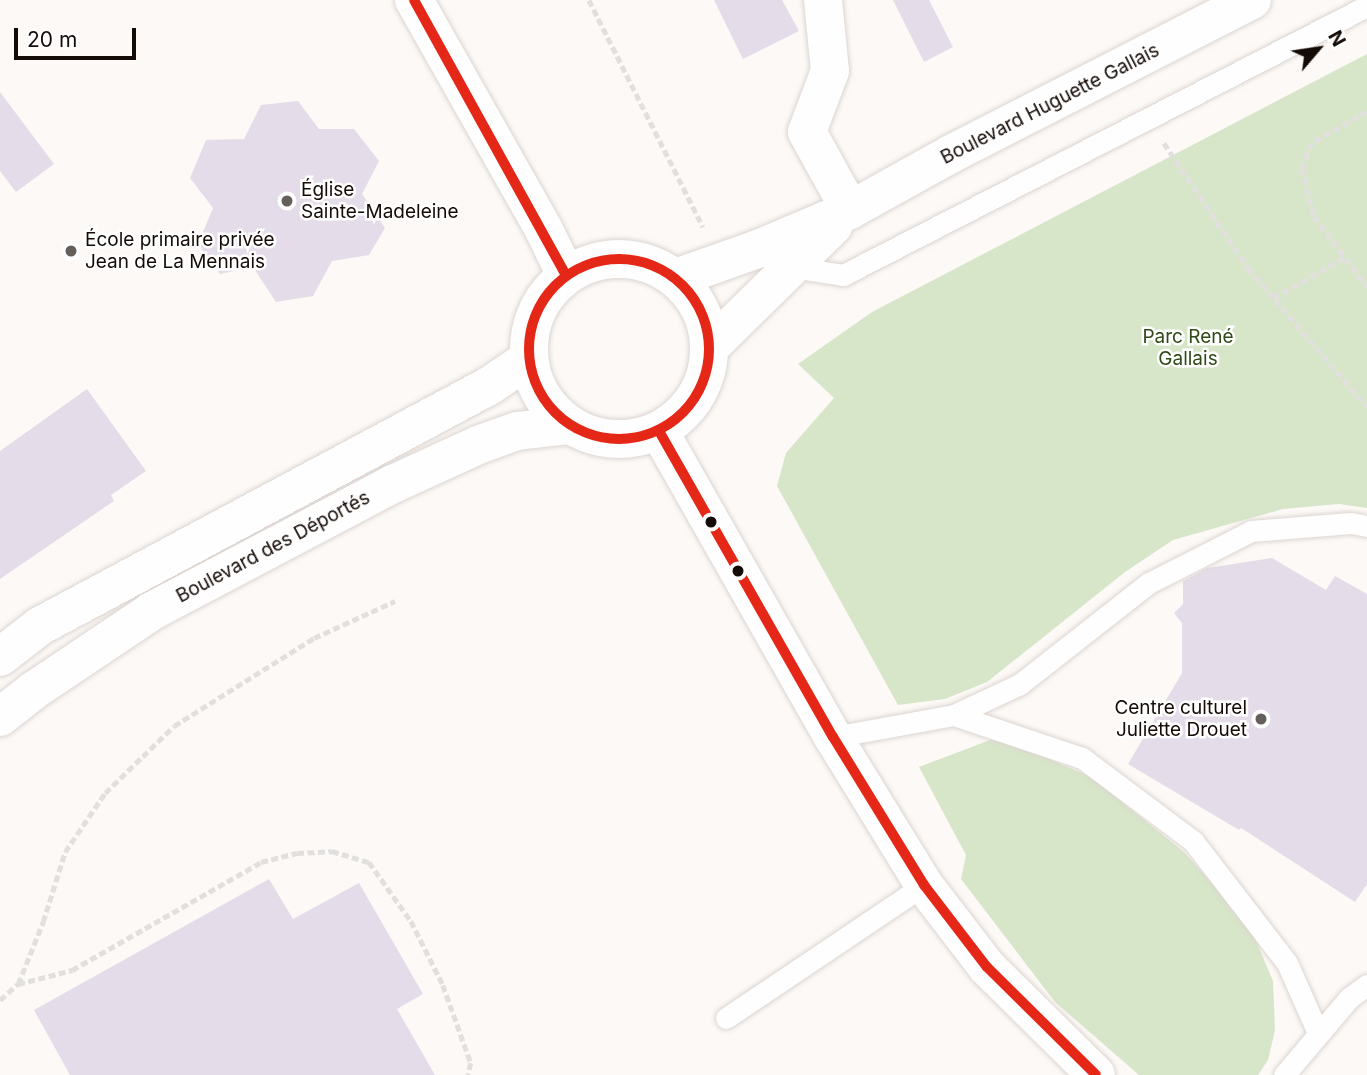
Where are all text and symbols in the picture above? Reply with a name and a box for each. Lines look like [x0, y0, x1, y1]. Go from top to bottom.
scale bar [18, 14, 140, 58]
north arrow [1283, 14, 1353, 84]
text: 20 m [27, 27, 77, 52]
text: N [1323, 27, 1350, 50]
street label: Boulevard Huguette Gallais [937, 39, 1163, 169]
place label: Église Sainte-Madeleine [301, 179, 459, 223]
marker: Église Sainte-Madeleine [279, 193, 295, 209]
place label: École primaire privée Jean de La Mennais [85, 229, 275, 273]
marker: École primaire privée Jean de La Mennais [63, 243, 79, 259]
park label: Parc René Gallais [1142, 326, 1234, 370]
street label: Boulevard des Déportés [172, 486, 374, 608]
unlabelled marker [704, 515, 718, 529]
unlabelled marker [731, 564, 745, 578]
place label: Centre culturel Juliette Drouet [1114, 697, 1247, 741]
marker: Centre culturel Juliette Drouet [1253, 711, 1269, 727]

